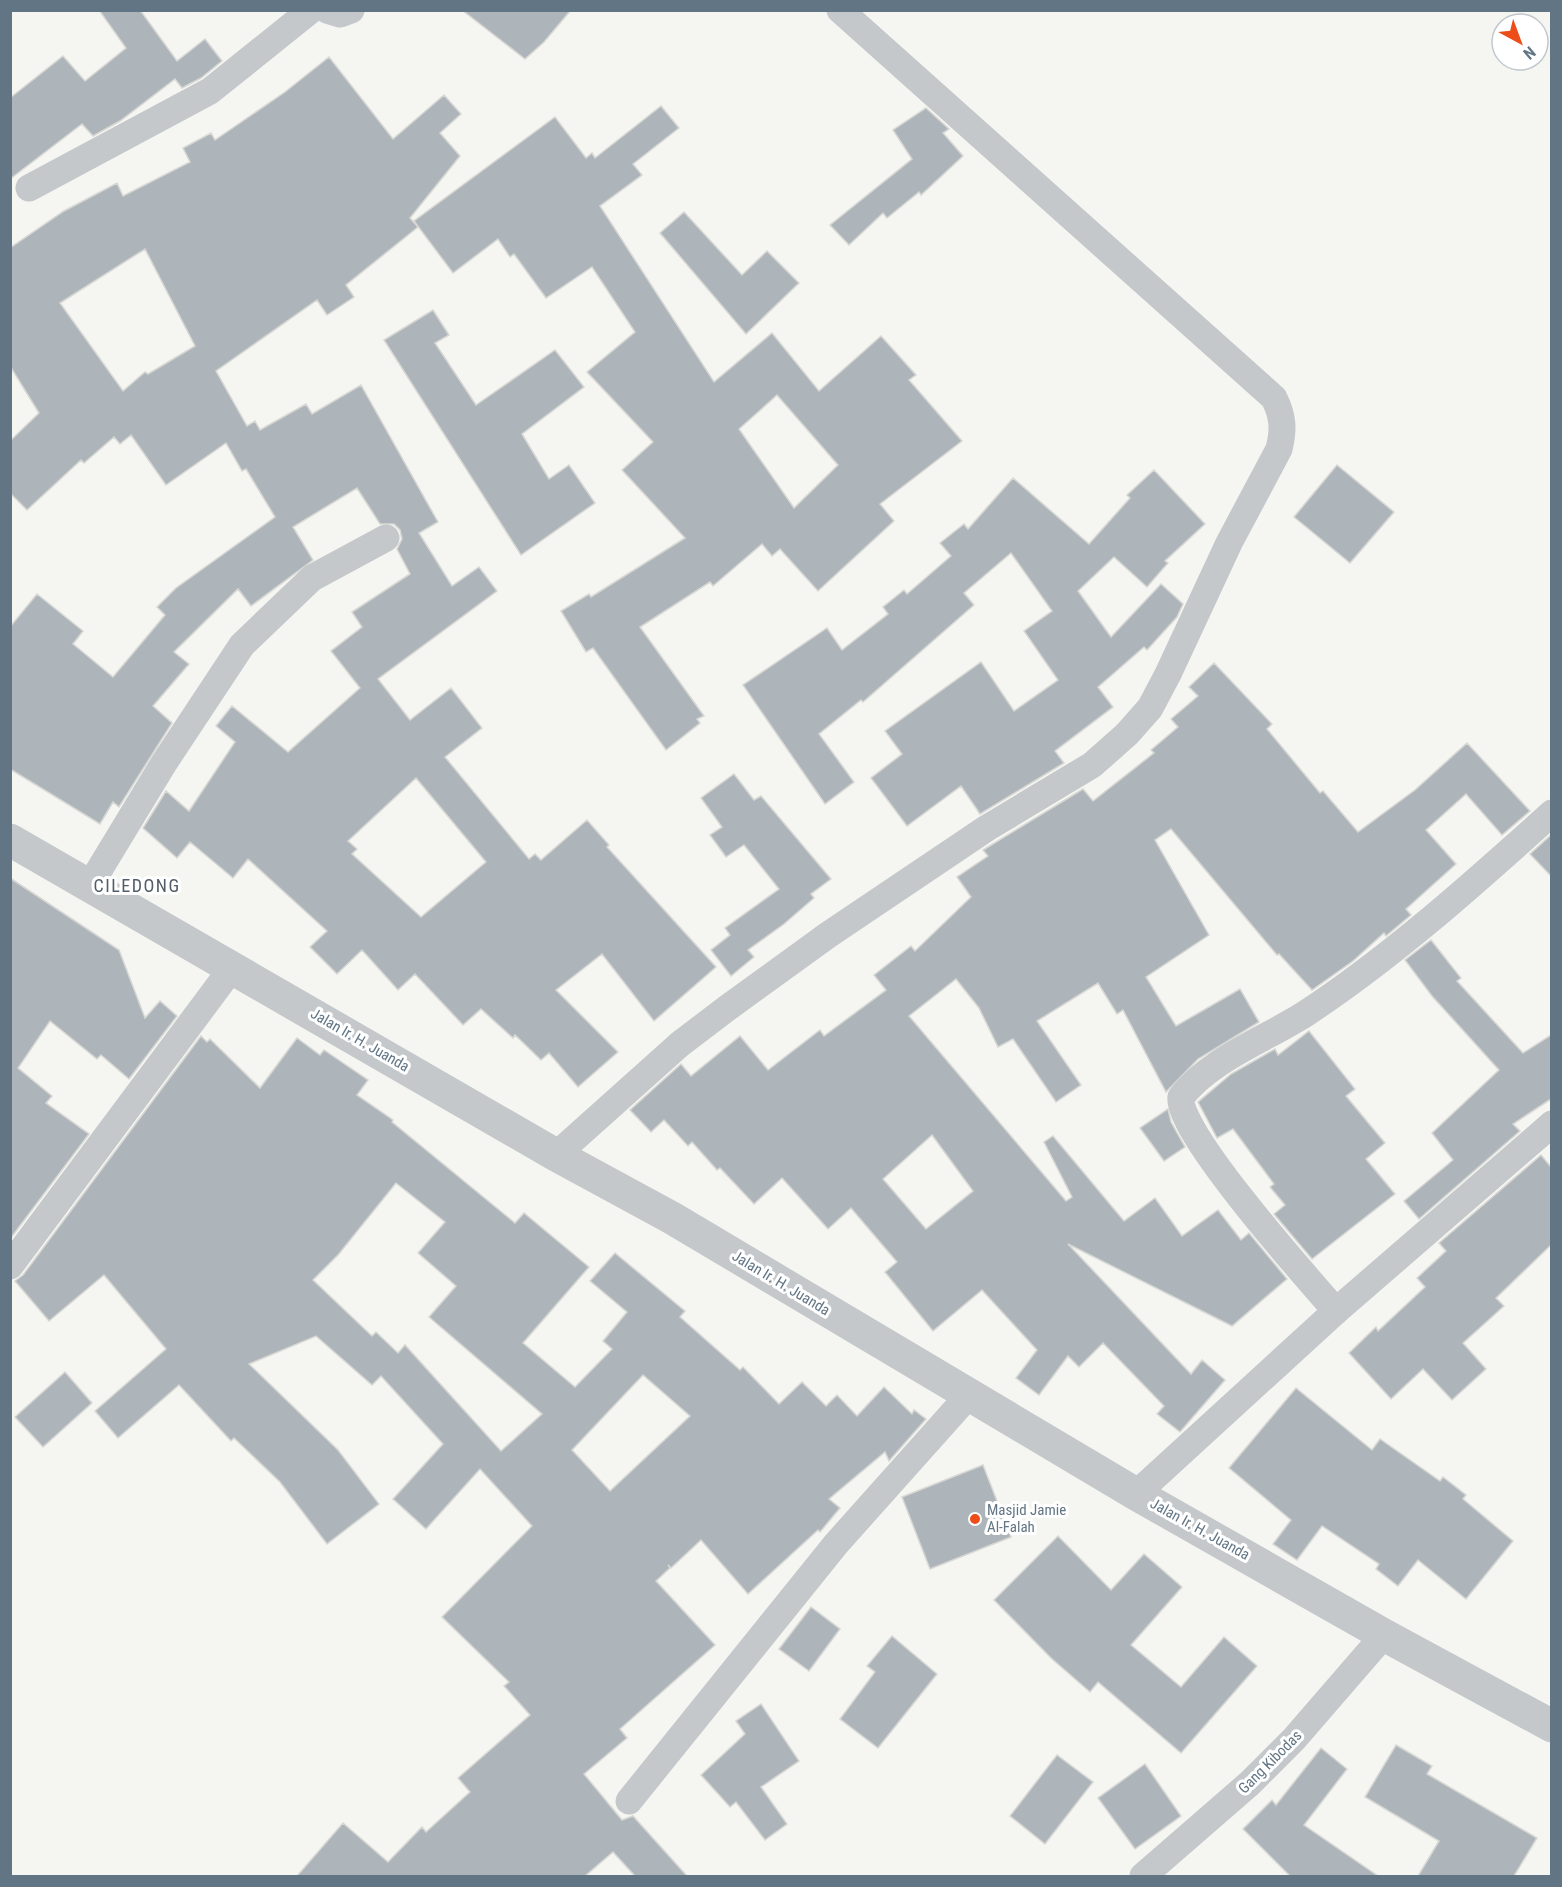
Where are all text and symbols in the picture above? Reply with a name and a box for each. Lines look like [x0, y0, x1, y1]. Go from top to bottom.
north arrow [1490, 12, 1550, 72]
text: N [1520, 43, 1539, 63]
district label: CILEDONG [93, 875, 181, 896]
street label: Jalan Ir. H. Juanda [307, 1004, 413, 1076]
street label: Jalan Ir. H. Juanda [729, 1247, 833, 1319]
street label: Jalan Ir. H. Juanda [1147, 1494, 1253, 1564]
place label: Masjid Jamie Al-Falah [987, 1501, 1066, 1536]
marker: Masjid Jamie Al-Falah [968, 1512, 982, 1526]
street label: Gang Kibodas [1235, 1726, 1306, 1797]

